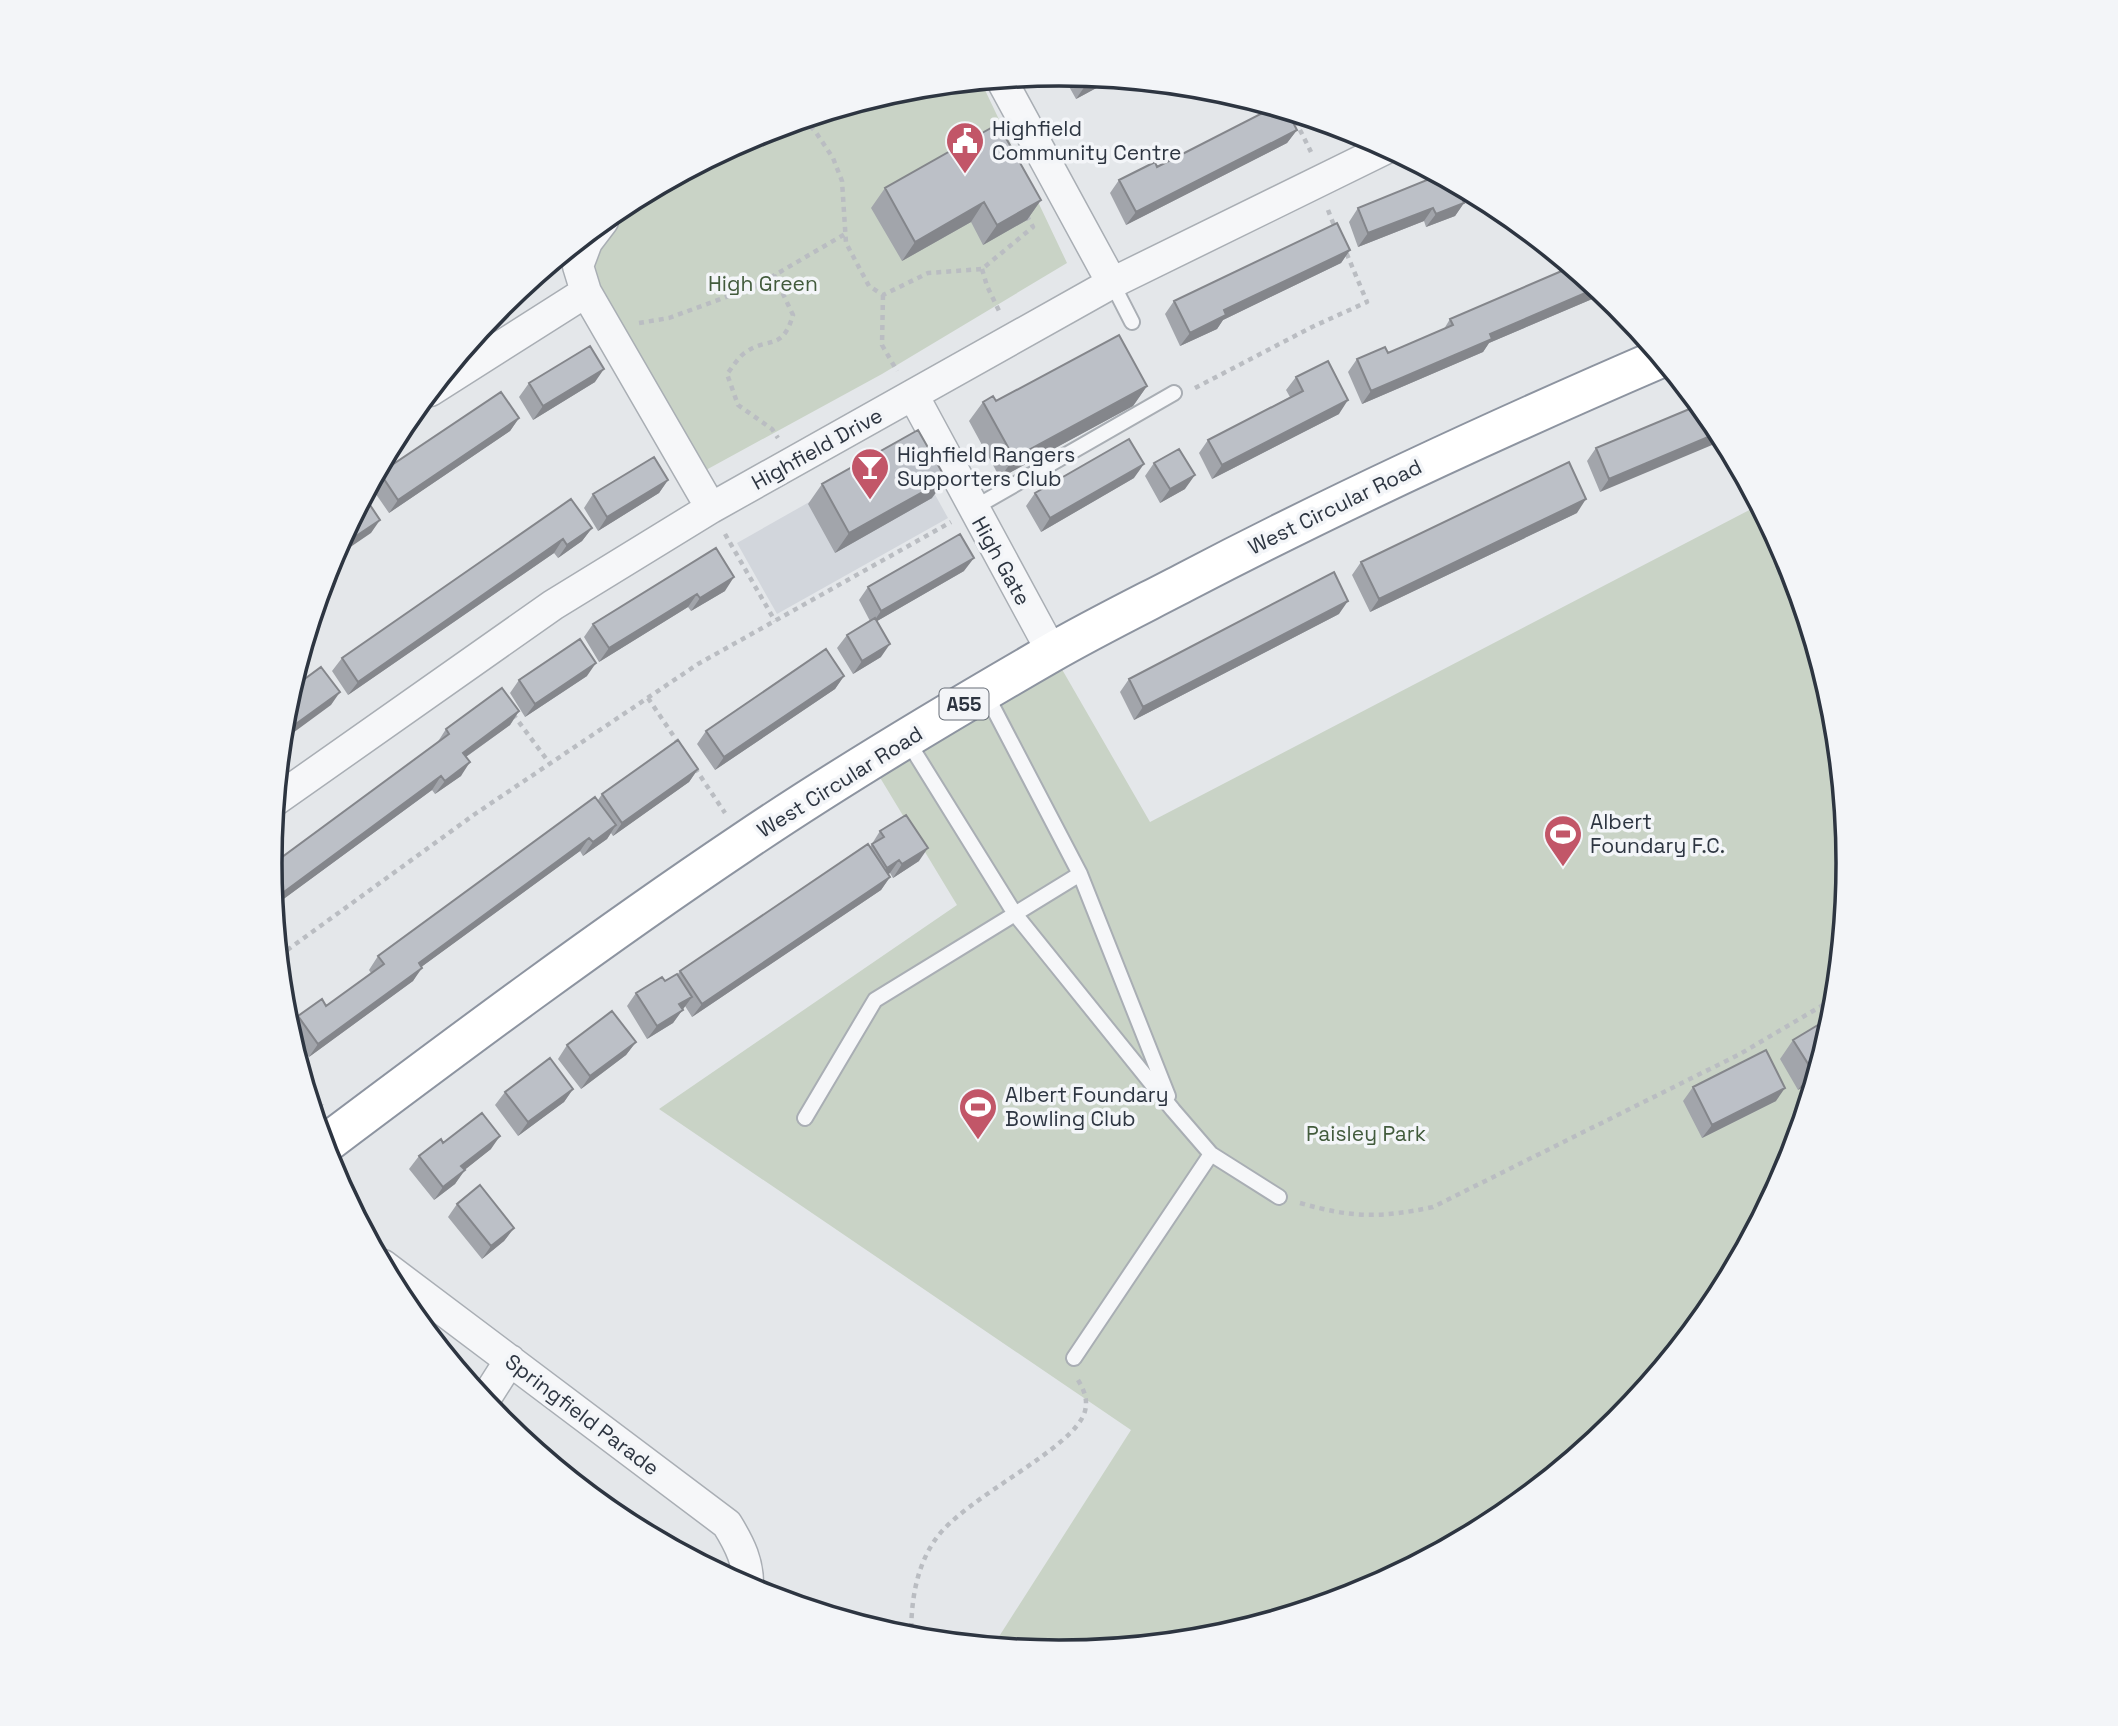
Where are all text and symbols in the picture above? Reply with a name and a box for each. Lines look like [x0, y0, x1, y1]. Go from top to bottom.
place label: Highfield Community Centre [992, 115, 1181, 166]
public building icon: Highfield Community Centre [944, 120, 986, 175]
park label: High Green [708, 270, 818, 297]
street label: Highfield Drive [746, 401, 887, 496]
place label: Highfield Rangers Supporters Club [897, 441, 1075, 492]
bar icon: Highfield Rangers Supporters Club [849, 446, 891, 501]
street label: West Circular Road [1243, 453, 1426, 560]
street label: High Gate [966, 512, 1037, 610]
road number: A55 [940, 688, 988, 720]
street label: West Circular Road [752, 720, 927, 843]
place label: Albert Foundary F.C. [1590, 808, 1725, 859]
sports icon: Albert Foundary F.C. [1542, 813, 1584, 868]
place label: Albert Foundary Bowling Club [1005, 1081, 1169, 1132]
sports icon: Albert Foundary Bowling Club [957, 1086, 999, 1141]
park label: Paisley Park [1306, 1120, 1426, 1147]
street label: Springfield Parade [500, 1348, 665, 1481]

